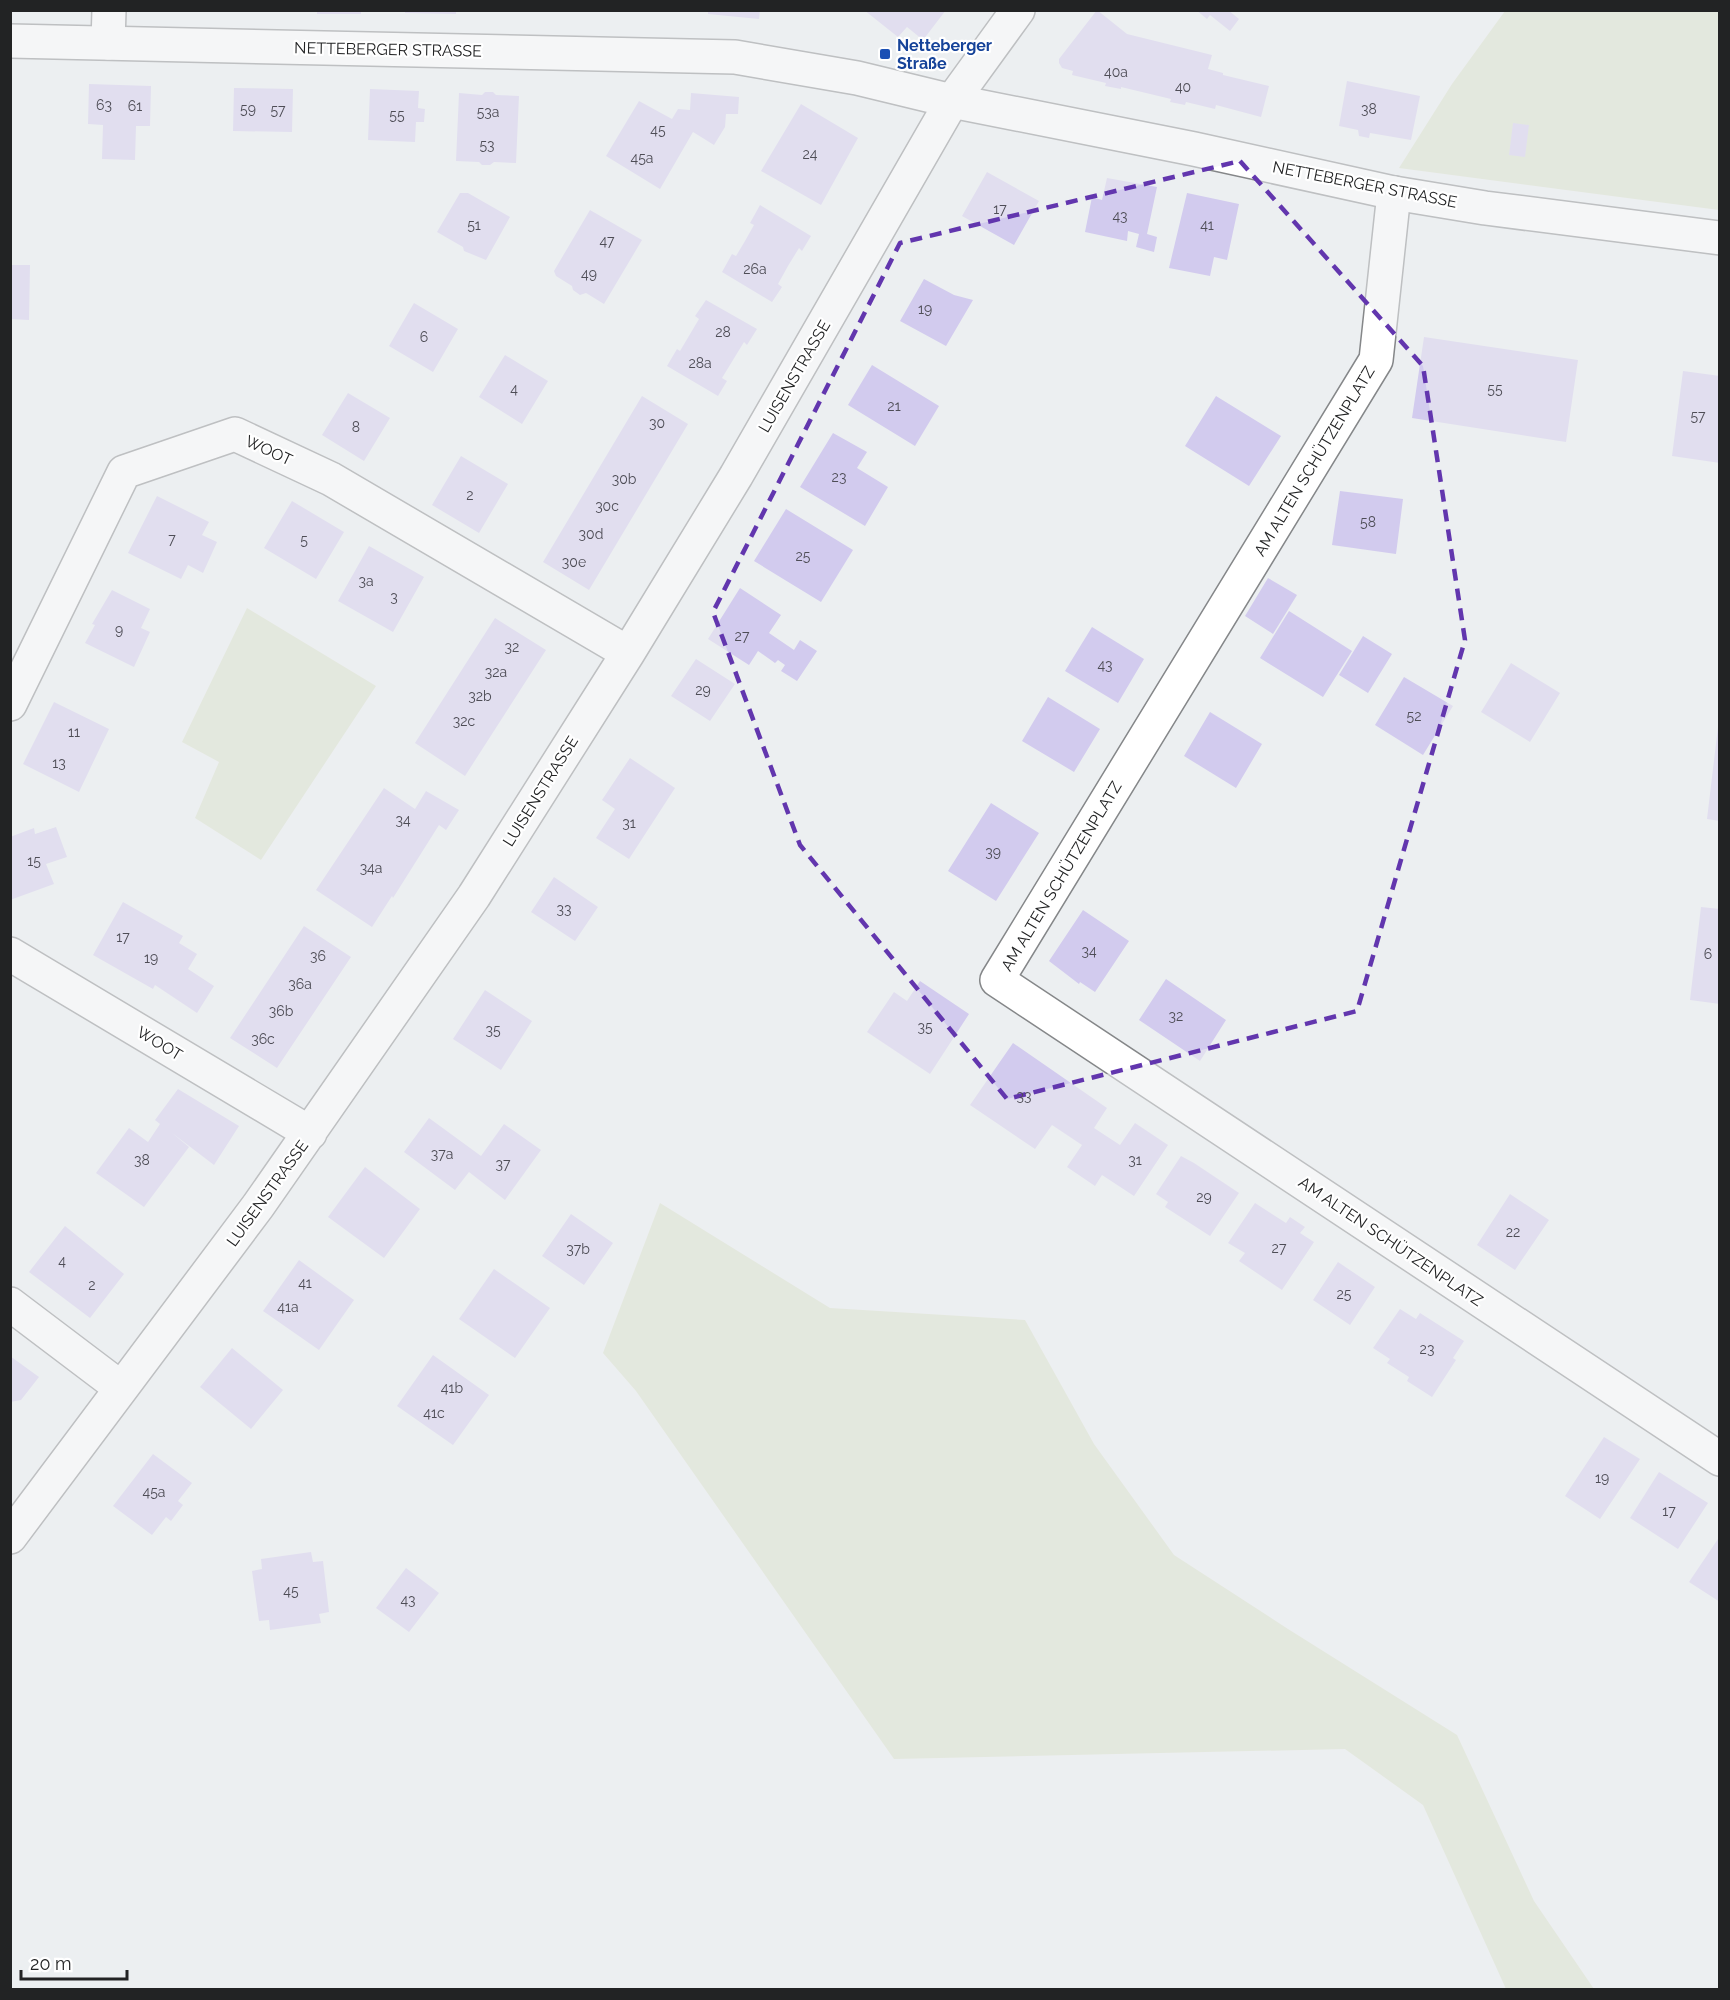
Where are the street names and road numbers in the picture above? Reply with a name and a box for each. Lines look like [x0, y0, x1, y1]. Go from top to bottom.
street label: NETTEBERGER STRASSE [294, 38, 482, 61]
street label: NETTEBERGER STRASSE [1271, 157, 1459, 212]
street label: LUISENSTRASSE [755, 317, 834, 436]
street label: AM ALTEN SCHÜTZENPLATZ [1249, 362, 1379, 560]
street label: WOOT [242, 431, 296, 470]
street label: LUISENSTRASSE [499, 732, 582, 850]
street label: AM ALTEN SCHÜTZENPLATZ [996, 777, 1126, 975]
street label: WOOT [134, 1022, 186, 1064]
street label: LUISENSTRASSE [223, 1136, 312, 1250]
street label: AM ALTEN SCHÜTZENPLATZ [1295, 1172, 1487, 1310]

